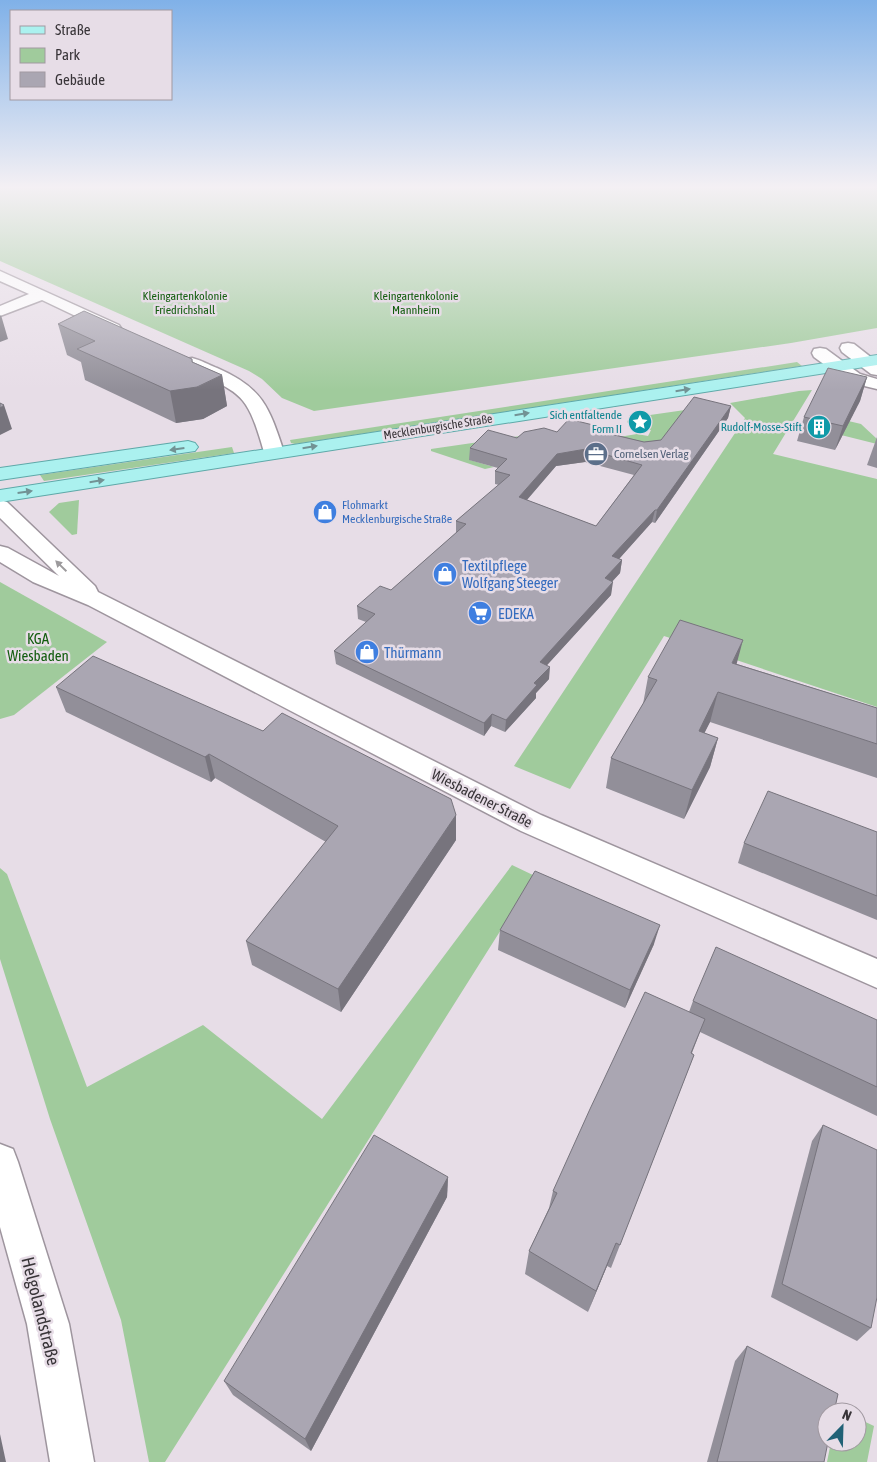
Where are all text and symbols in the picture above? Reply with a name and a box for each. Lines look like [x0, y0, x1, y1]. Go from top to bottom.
legend [10, 10, 172, 100]
text: Straße [55, 21, 91, 38]
text: Park [55, 46, 80, 63]
text: Gebäude [55, 71, 105, 88]
park label: Kleingartenkolonie Friedrichshall [143, 289, 227, 317]
park label: Kleingartenkolonie Mannheim [374, 289, 458, 317]
one-way arrow [675, 386, 691, 394]
place label: Sich entfaltende Form II [550, 408, 622, 436]
place icon: Sich entfaltende Form II [627, 409, 653, 435]
one-way arrow [515, 410, 531, 418]
street label: Mecklenburgische Straße [383, 411, 493, 443]
building icon: Rudolf-Mosse-Stift [806, 414, 832, 440]
place label: Rudolf-Mosse-Stift [721, 420, 803, 434]
office icon: Cornelsen Verlag [583, 441, 609, 467]
one-way arrow [302, 442, 318, 450]
one-way arrow [169, 445, 185, 453]
place label: Cornelsen Verlag [614, 447, 689, 461]
one-way arrow [90, 476, 106, 484]
one-way arrow [17, 488, 33, 496]
place label: Flohmarkt Mecklenburgische Straße [342, 498, 452, 526]
shop icon: Flohmarkt Mecklenburgische Straße [312, 499, 338, 525]
place label: Textilpflege Wolfgang Steeger [462, 557, 558, 591]
one-way arrow [56, 560, 68, 572]
shop icon: Textilpflege Wolfgang Steeger [432, 561, 458, 587]
supermarket icon: EDEKA [467, 600, 493, 626]
place label: EDEKA [498, 605, 535, 622]
park label: KGA Wiesbaden [7, 630, 69, 664]
shop icon: Thürmann [354, 639, 380, 665]
place label: Thürmann [384, 644, 442, 661]
street label: Wiesbadener Straße [429, 765, 535, 831]
street label: Helgolandstraße [17, 1255, 65, 1367]
north arrow [817, 1402, 867, 1452]
text: N [840, 1406, 854, 1424]

